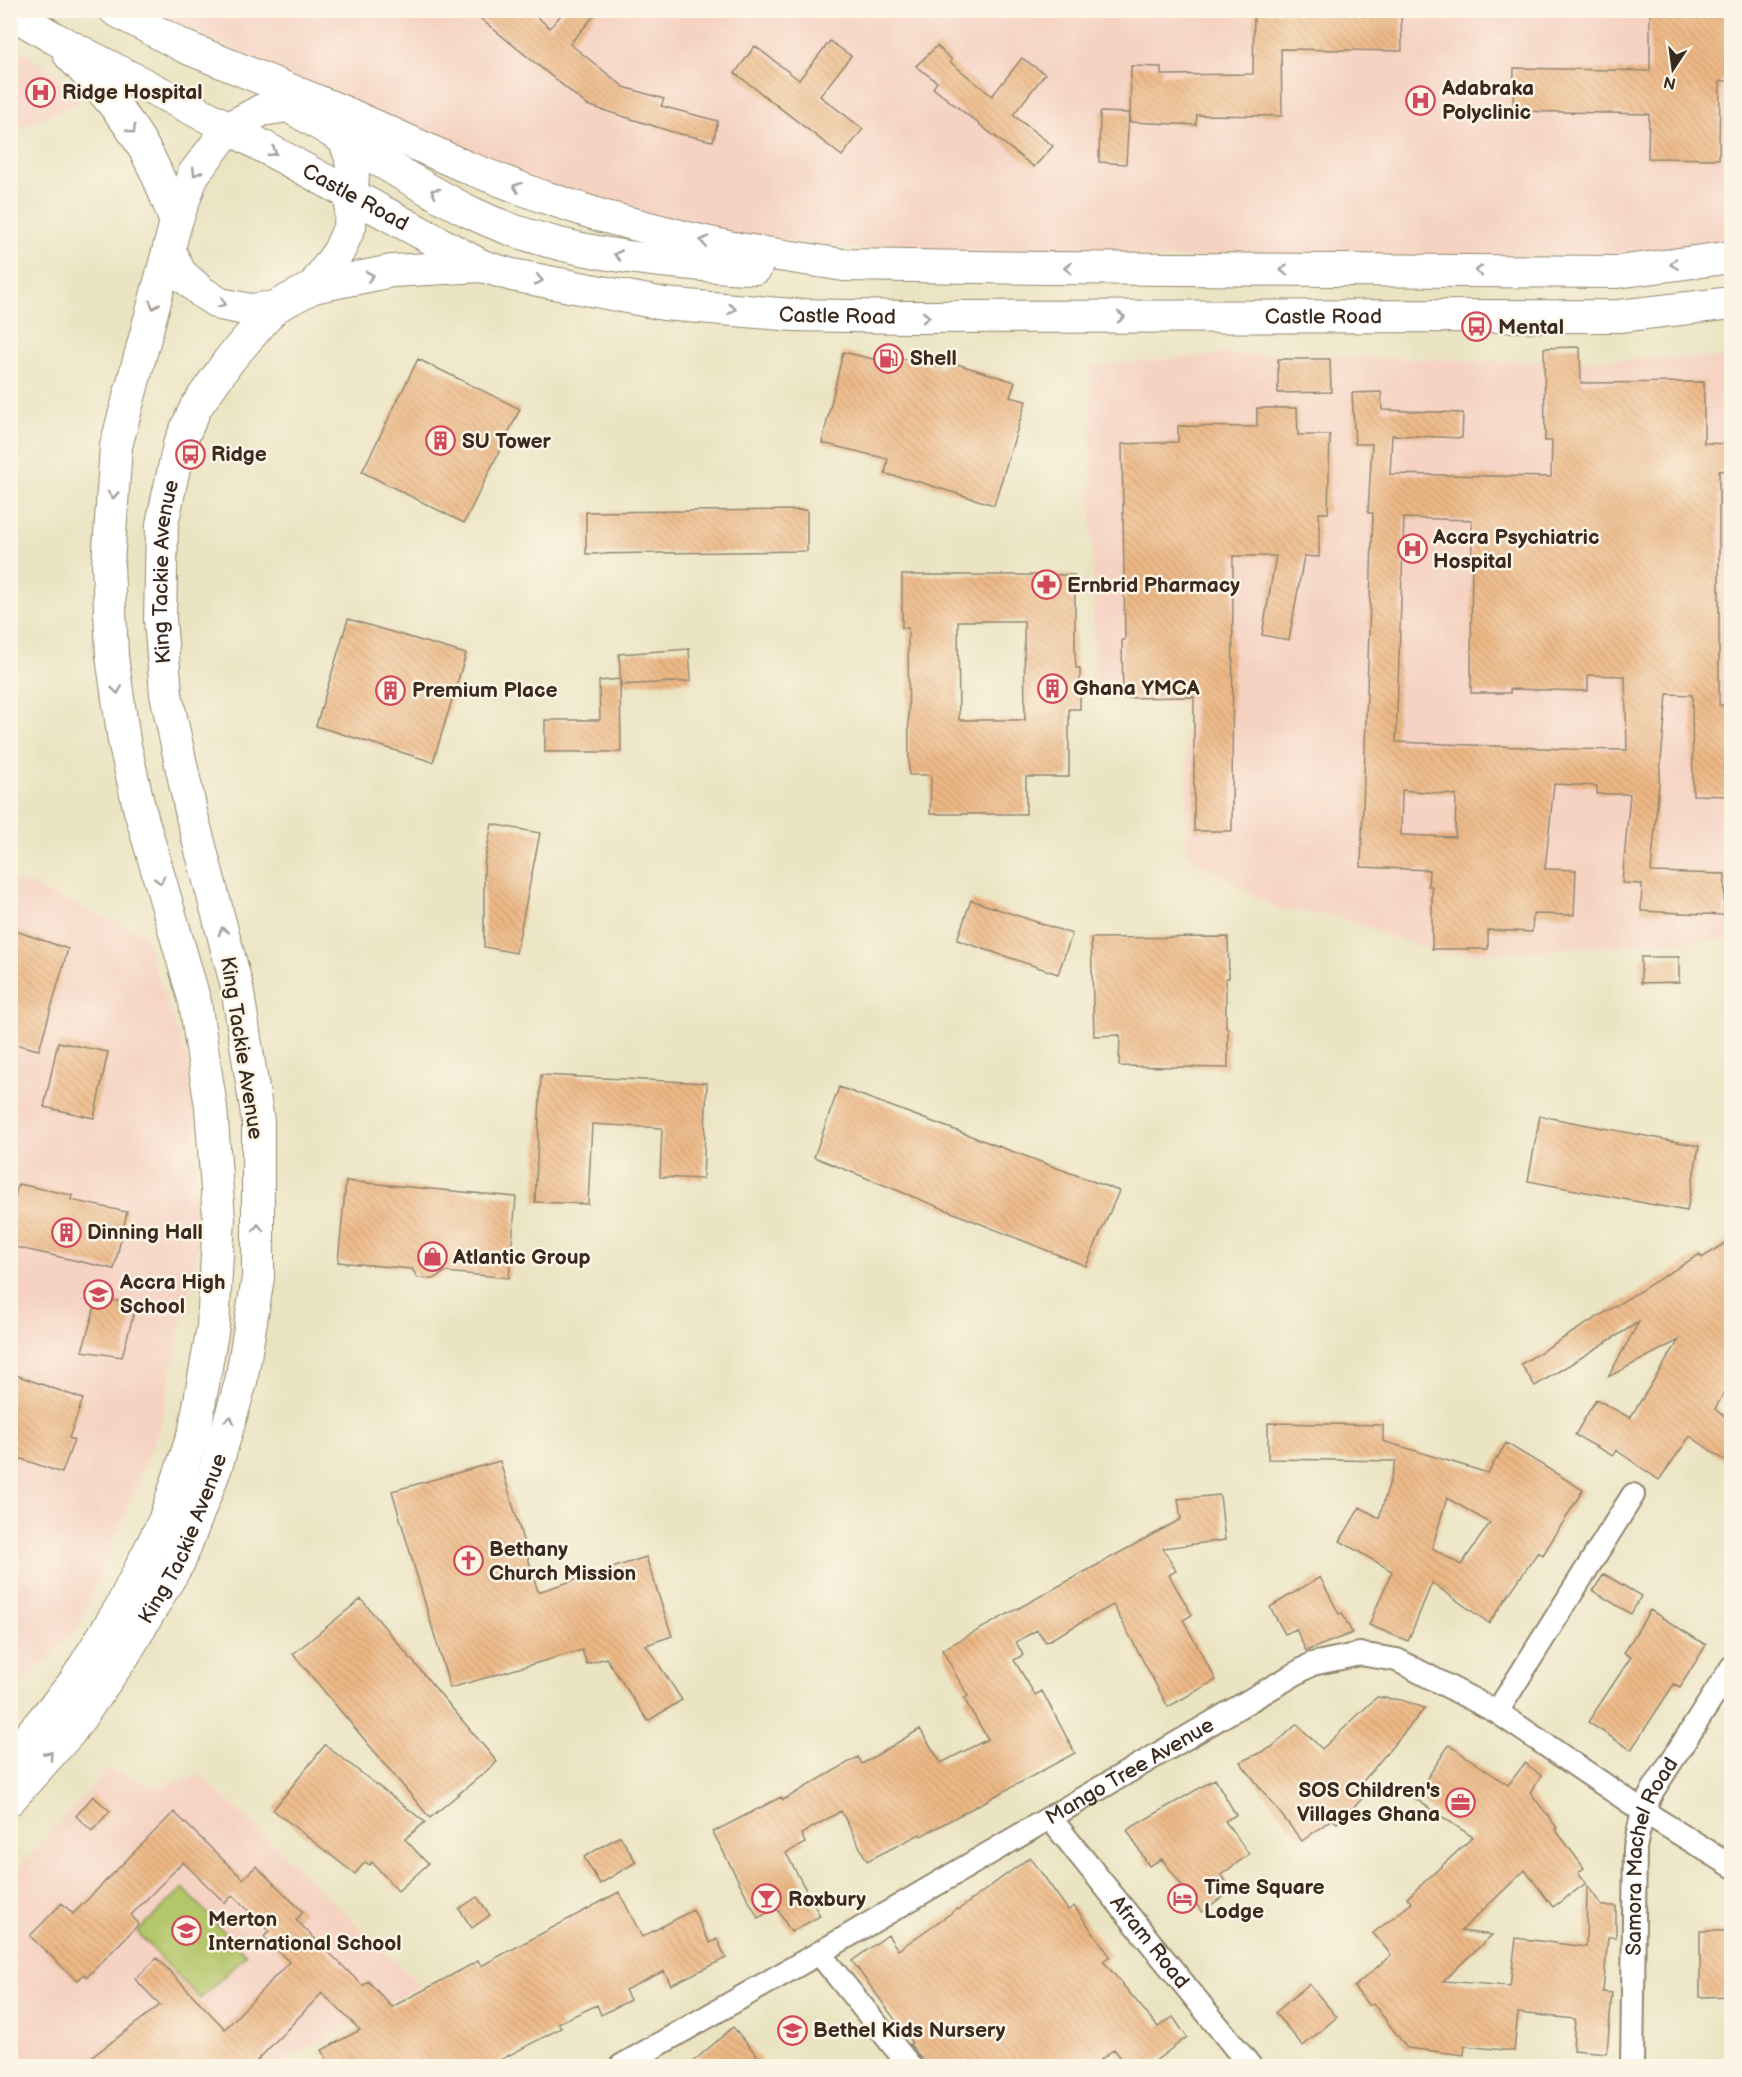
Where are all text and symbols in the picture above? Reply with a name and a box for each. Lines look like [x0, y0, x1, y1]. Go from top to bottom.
north arrow [1643, 39, 1703, 99]
text: N [1662, 72, 1678, 93]
hospital icon: Ridge Hospital [25, 76, 57, 108]
place label: Adabraka Polyclinic [1441, 76, 1534, 125]
place label: Ridge Hospital [62, 80, 203, 105]
hospital icon: Adabraka Polyclinic [1405, 84, 1437, 116]
one-way arrow [125, 124, 137, 134]
one-way arrow [267, 145, 277, 156]
street label: Castle Road [298, 158, 413, 236]
one-way arrow [193, 165, 204, 176]
one-way arrow [512, 181, 522, 194]
one-way arrow [431, 188, 441, 199]
one-way arrow [699, 235, 709, 248]
one-way arrow [614, 250, 623, 262]
one-way arrow [1669, 258, 1678, 270]
one-way arrow [1064, 262, 1073, 275]
one-way arrow [1280, 264, 1289, 276]
one-way arrow [1475, 265, 1484, 277]
one-way arrow [365, 270, 375, 283]
one-way arrow [534, 274, 544, 286]
one-way arrow [216, 296, 227, 308]
one-way arrow [148, 300, 161, 310]
one-way arrow [727, 302, 736, 315]
street label: Castle Road [778, 302, 896, 330]
street label: Castle Road [1265, 304, 1382, 329]
one-way arrow [922, 311, 931, 323]
one-way arrow [1117, 311, 1126, 323]
bus stop icon: Mental [1461, 311, 1493, 343]
place label: Mental [1498, 315, 1564, 340]
fuel station icon: Shell [873, 342, 905, 374]
place label: Shell [910, 346, 957, 371]
building icon: SU Tower [425, 425, 457, 457]
place label: SU Tower [462, 429, 552, 454]
bus stop icon: Ridge [174, 438, 206, 470]
place label: Ridge [211, 442, 267, 467]
street label: King Tackie Avenue [148, 477, 184, 665]
one-way arrow [107, 491, 120, 500]
place label: Accra Psychiatric Hospital [1432, 525, 1599, 574]
hospital icon: Accra Psychiatric Hospital [1396, 533, 1428, 565]
pharmacy icon: Ernbrid Pharmacy [1030, 569, 1062, 601]
place label: Ernbrid Pharmacy [1067, 573, 1240, 598]
building icon: Ghana YMCA [1036, 672, 1068, 704]
building icon: Premium Place [375, 674, 407, 706]
place label: Ghana YMCA [1073, 676, 1200, 701]
place label: Premium Place [412, 678, 558, 703]
one-way arrow [110, 685, 122, 694]
one-way arrow [153, 874, 165, 885]
one-way arrow [217, 926, 230, 936]
street label: King Tackie Avenue [215, 955, 268, 1141]
building icon: Dinning Hall [50, 1216, 82, 1248]
place label: Dinning Hall [87, 1220, 203, 1245]
one-way arrow [252, 1223, 264, 1232]
shop icon: Atlantic Group [416, 1241, 448, 1273]
place label: Atlantic Group [452, 1245, 590, 1270]
place label: Accra High School [119, 1270, 225, 1319]
school or university icon: Accra High School [83, 1278, 115, 1310]
one-way arrow [223, 1415, 235, 1426]
street label: King Tackie Avenue [133, 1451, 232, 1628]
place label: Bethany Church Mission [489, 1537, 636, 1586]
church icon: Bethany Church Mission [452, 1545, 484, 1577]
street label: Mango Tree Avenue [1041, 1712, 1219, 1830]
one-way arrow [42, 1751, 53, 1762]
street label: Samora Machel Road [1622, 1753, 1684, 1956]
place label: SOS Children's Villages Ghana [1297, 1778, 1440, 1827]
office icon: SOS Children's Villages Ghana [1445, 1786, 1477, 1818]
place label: Time Square Lodge [1204, 1875, 1325, 1924]
bar icon: Roxbury [751, 1883, 783, 1915]
hotel icon: Time Square Lodge [1167, 1883, 1199, 1915]
place label: Roxbury [788, 1887, 866, 1912]
street label: Afram Road [1104, 1891, 1194, 1994]
place label: Merton International School [208, 1907, 402, 1956]
school or university icon: Merton International School [171, 1915, 203, 1947]
school or university icon: Bethel Kids Nursery [776, 2014, 808, 2046]
place label: Bethel Kids Nursery [813, 2018, 1006, 2043]

